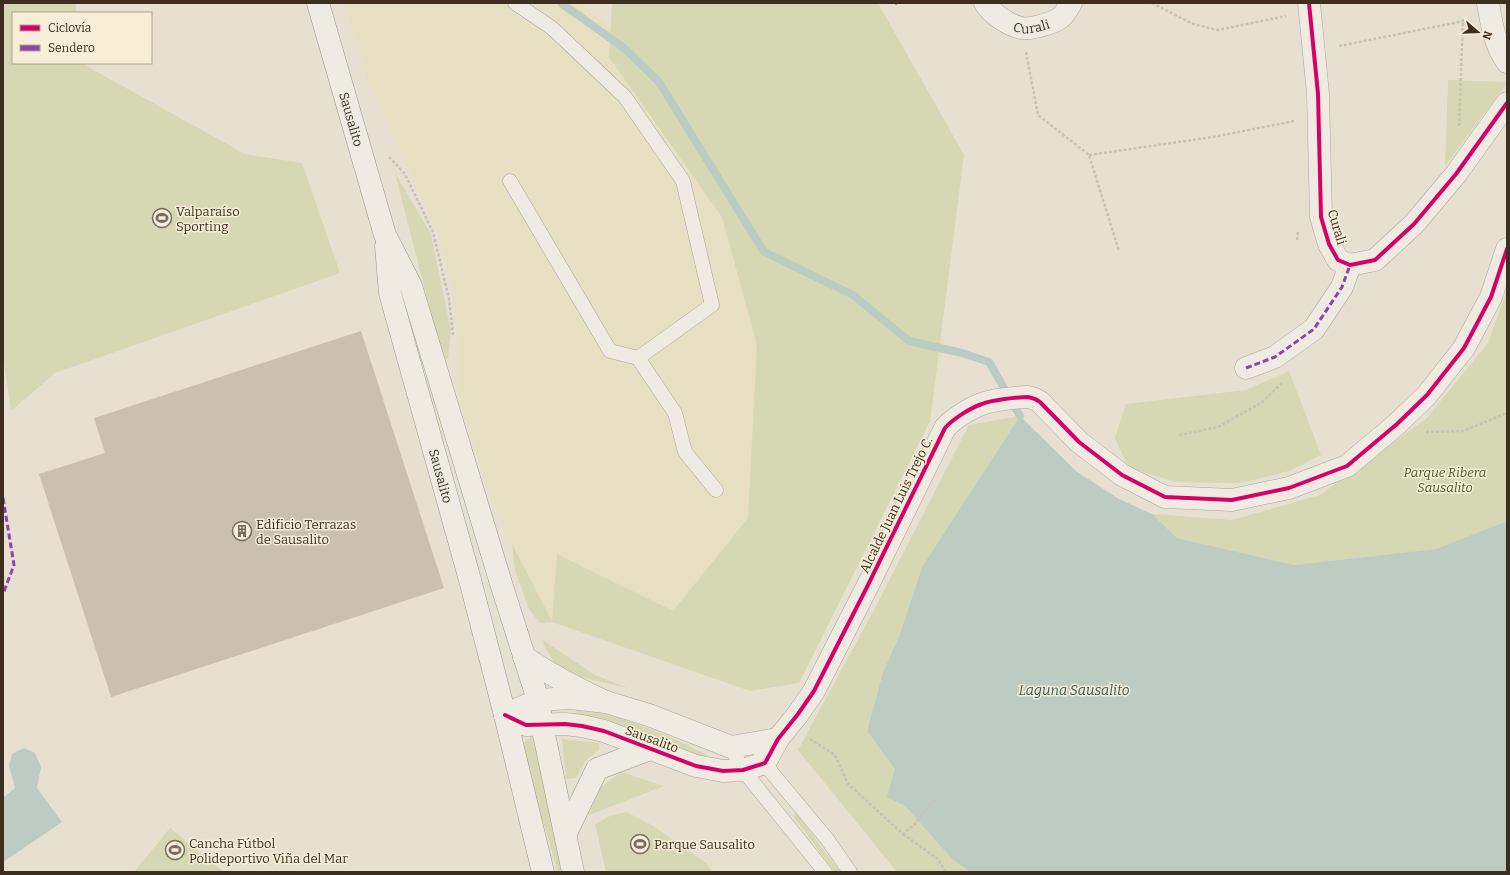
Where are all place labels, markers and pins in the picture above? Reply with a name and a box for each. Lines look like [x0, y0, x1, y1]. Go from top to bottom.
place label: Valparaíso Sporting [176, 204, 240, 234]
sports icon: Valparaíso Sporting [151, 207, 173, 229]
place label: Edificio Terrazas de Sausalito [256, 517, 356, 547]
building icon: Edificio Terrazas de Sausalito [231, 520, 253, 542]
sports icon: Parque Sausalito [629, 833, 651, 855]
place label: Cancha Fútbol Polideportivo Viña del Mar [189, 836, 348, 866]
place label: Parque Sausalito [654, 837, 755, 852]
sports icon: Cancha Fútbol Polideportivo Viña del Mar [164, 839, 186, 861]

